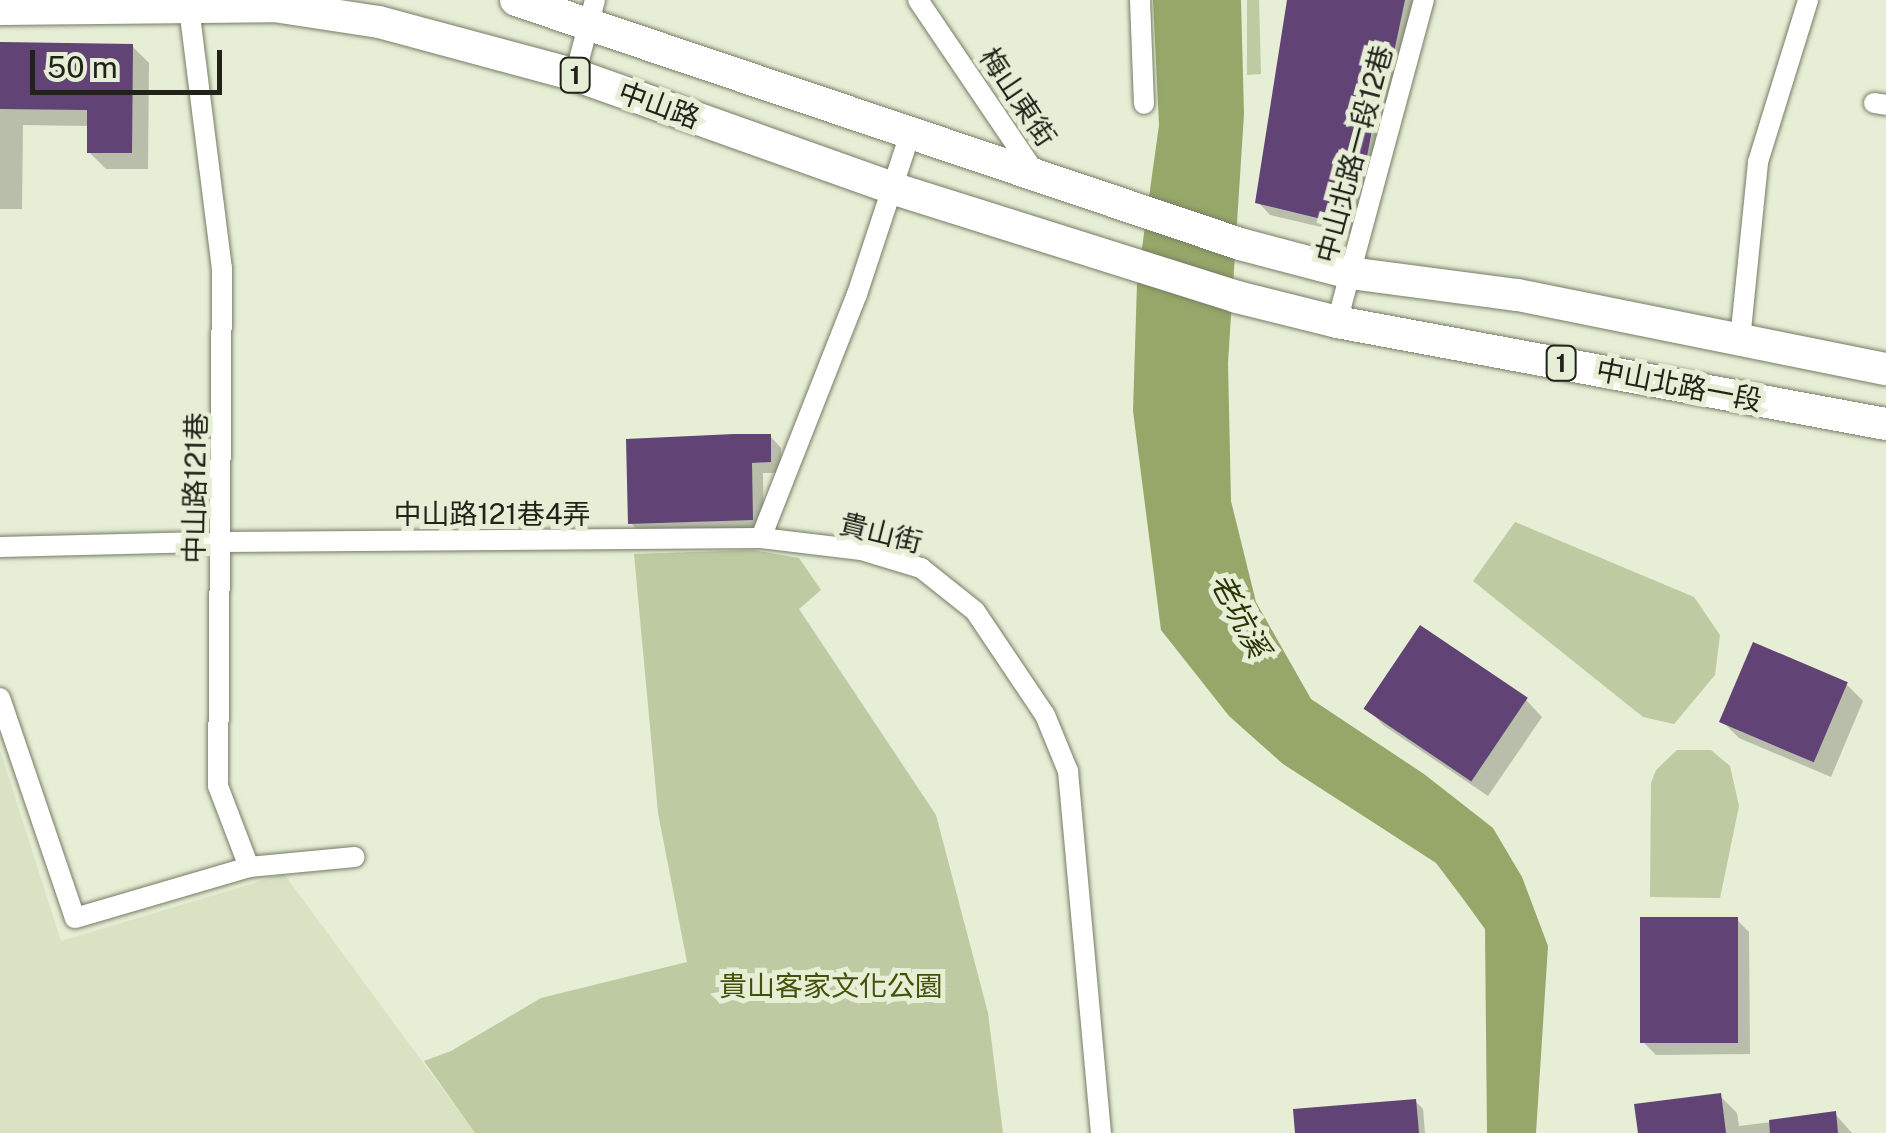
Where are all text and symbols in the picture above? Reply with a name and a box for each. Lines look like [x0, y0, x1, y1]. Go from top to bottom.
scale bar [35, 30, 228, 92]
street label: 梅山東街 [973, 41, 1063, 153]
street label: 中山北路一段12巷 [1309, 41, 1399, 267]
text: 50 m [47, 49, 118, 85]
road number: 1 [558, 55, 592, 95]
street label: 中山路 [614, 75, 704, 135]
road number: 1 [1544, 343, 1578, 383]
street label: 中山北路一段 [1593, 352, 1765, 418]
street label: 中山路121巷 [177, 412, 213, 564]
street label: 中山路121巷4弄 [393, 497, 591, 531]
street label: 貴山街 [836, 507, 926, 559]
water label: 老坑溪 [1203, 567, 1277, 663]
park label: 貴山客家文化公園 [719, 969, 943, 1003]

